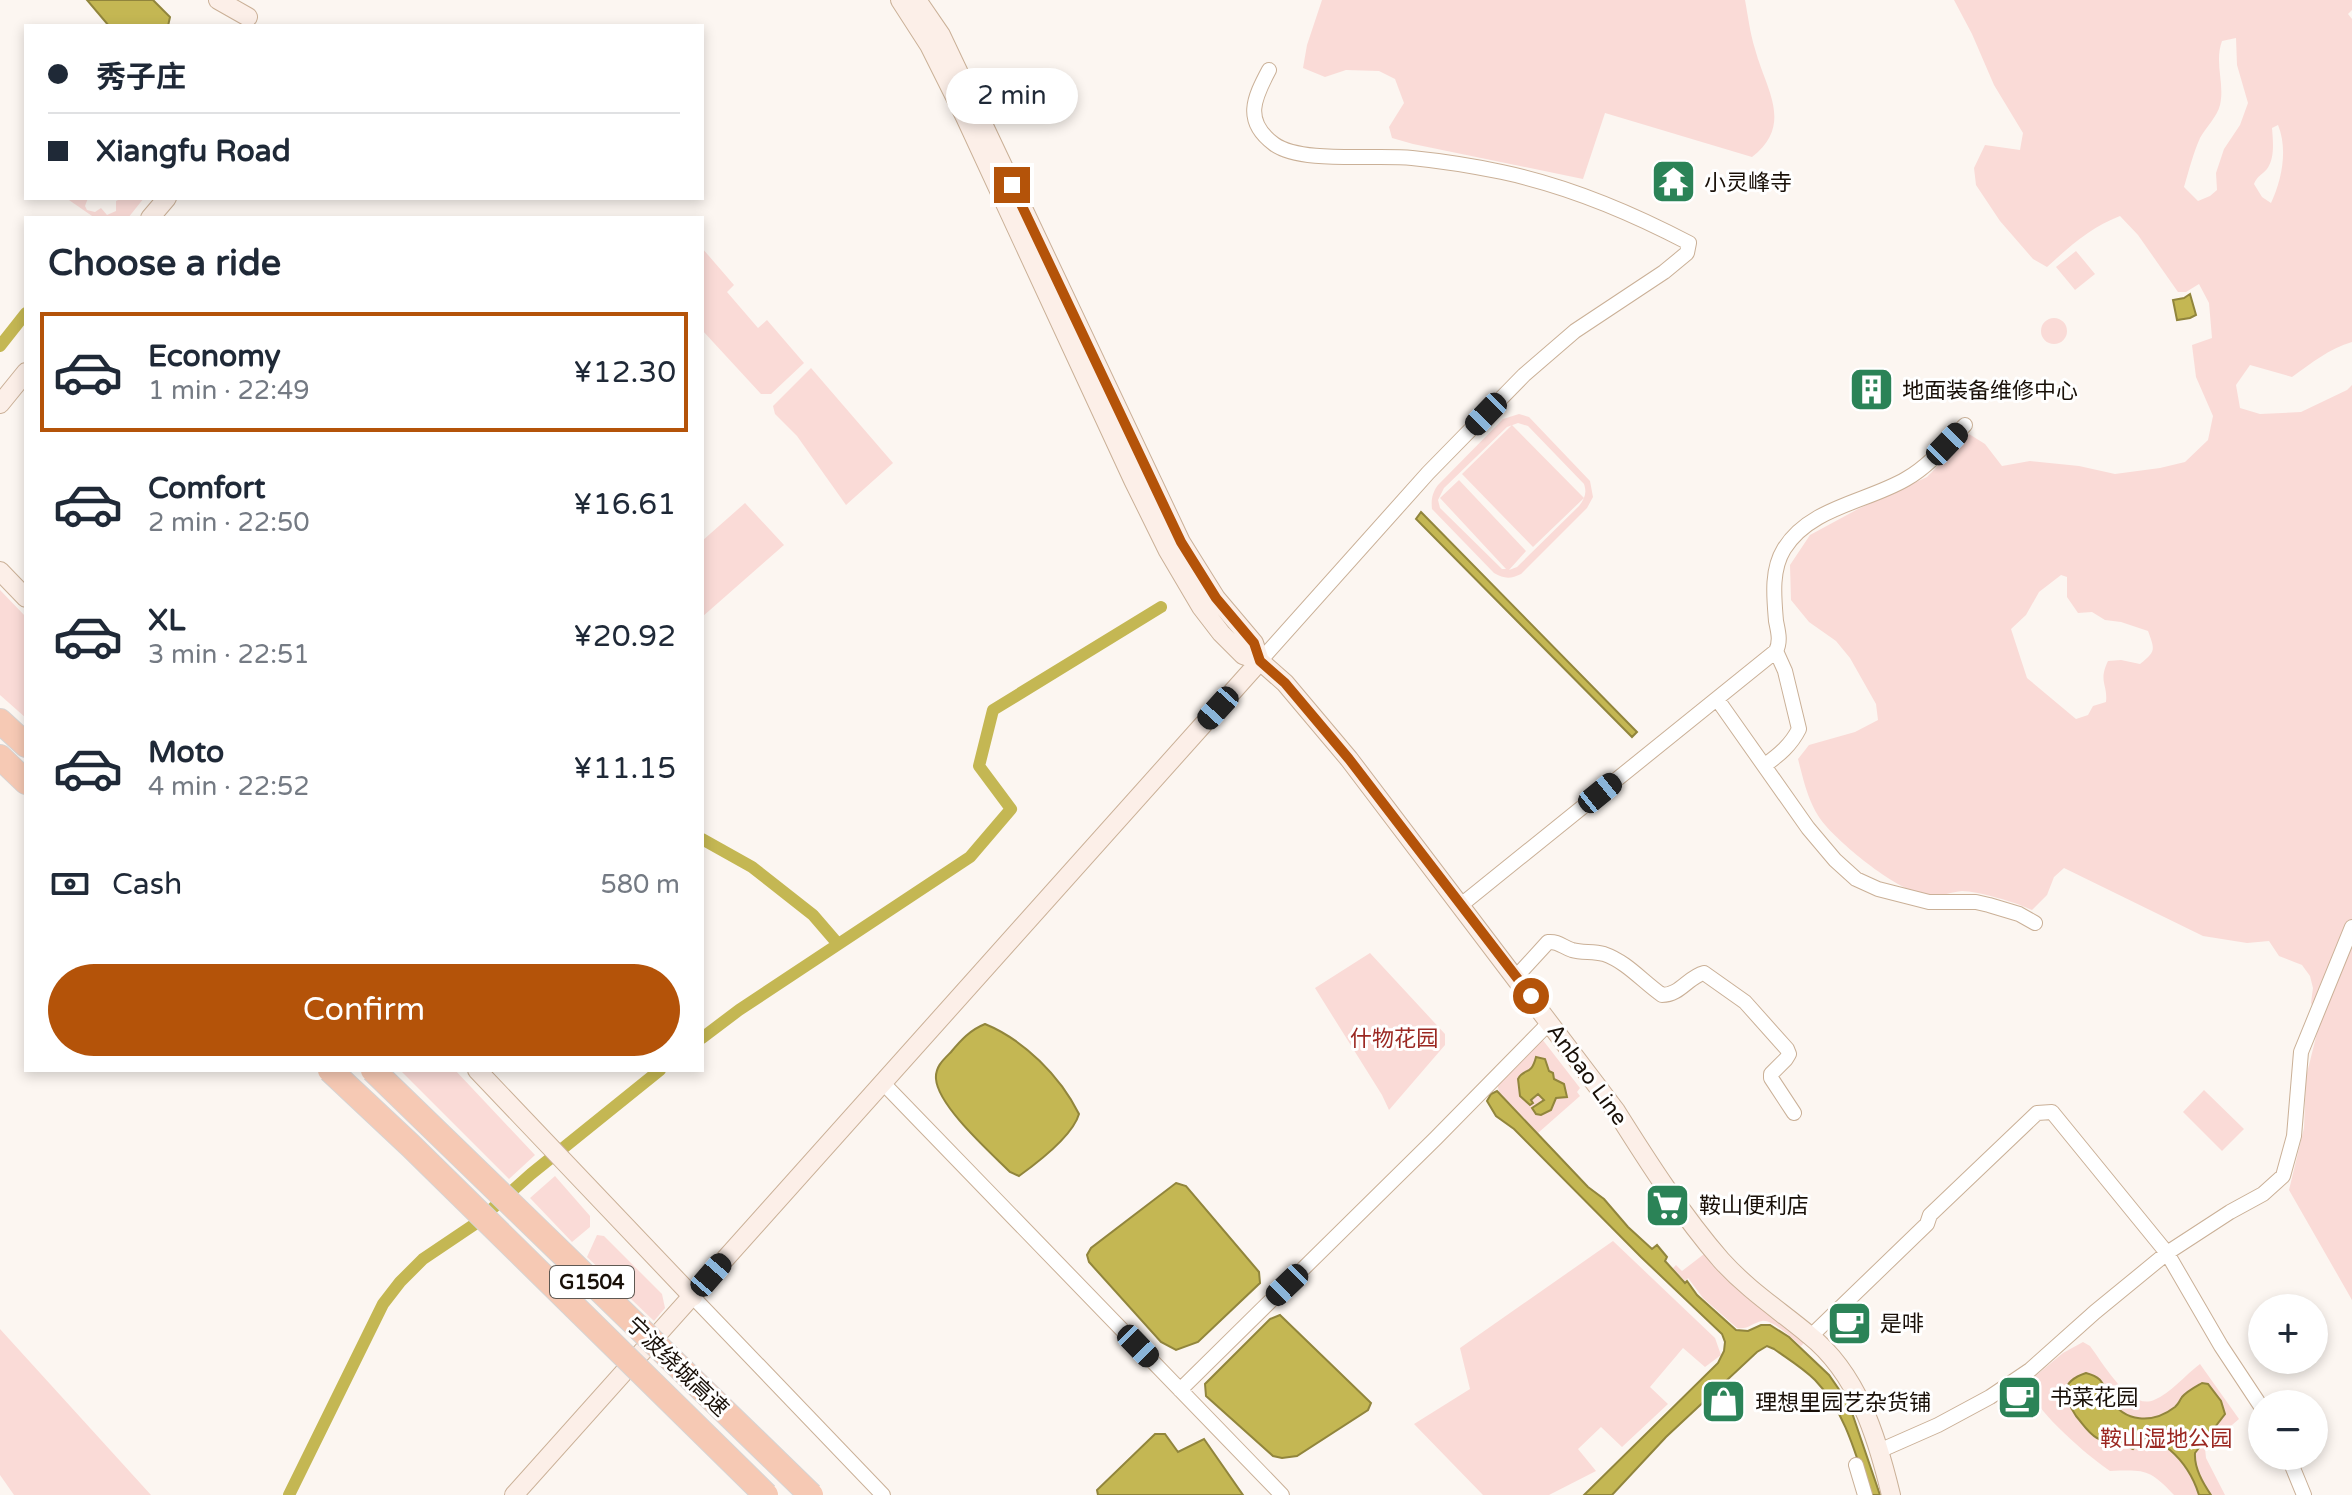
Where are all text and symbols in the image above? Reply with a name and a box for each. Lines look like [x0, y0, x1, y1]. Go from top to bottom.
text: 秀子庄 [96, 59, 186, 96]
callout: 2 min [946, 69, 1078, 125]
text: 2 min [977, 80, 1047, 111]
text: Xiangfu Road [96, 133, 291, 170]
temple icon: 小灵峰寺 [1649, 158, 1697, 206]
route end [994, 167, 1030, 203]
place label: 小灵峰寺 [1704, 170, 1792, 196]
text: Choose a ride [48, 242, 281, 285]
icon: car [52, 336, 124, 408]
text: Economy [148, 338, 281, 375]
text: ¥12.30 [573, 354, 676, 391]
building icon: 地面装备维修中心 [1847, 366, 1895, 414]
text: 1 min · 22:49 [148, 375, 310, 406]
place label: 地面装备维修中心 [1902, 378, 2078, 404]
car [1461, 388, 1511, 440]
car [1922, 418, 1972, 470]
icon: car [52, 468, 124, 540]
text: Comfort [148, 470, 266, 507]
text: ¥16.61 [573, 486, 676, 523]
text: 2 min · 22:50 [148, 507, 310, 538]
icon: car [52, 600, 124, 672]
text: XL [148, 602, 185, 639]
text: ¥20.92 [573, 618, 676, 655]
text: 3 min · 22:51 [148, 639, 310, 670]
car [1193, 682, 1243, 734]
icon: car [52, 732, 124, 804]
text: Moto [148, 734, 224, 771]
text: ¥11.15 [573, 750, 676, 787]
car [1574, 769, 1626, 817]
text: 4 min · 22:52 [148, 771, 310, 802]
icon: cash [48, 862, 92, 906]
text: Cash [112, 866, 182, 903]
text: 580 m [600, 869, 680, 900]
button: Confirm [48, 964, 680, 1056]
route start [1513, 978, 1549, 1014]
street label: Anbao Line [1542, 1019, 1633, 1130]
park label: 什物花园 [1350, 1026, 1438, 1052]
supermarket icon: 鞍山便利店 [1644, 1181, 1692, 1229]
place label: 鞍山便利店 [1699, 1193, 1809, 1219]
car [686, 1249, 736, 1301]
car [1261, 1260, 1313, 1310]
road number: G1504 [550, 1266, 634, 1298]
map controls [2248, 1294, 2328, 1470]
button: + [2248, 1294, 2328, 1374]
cafe icon: 是啡 [1825, 1299, 1873, 1347]
place label: 是啡 [1880, 1311, 1924, 1337]
street label: 宁波绕城高速 [621, 1312, 734, 1422]
car [1113, 1320, 1163, 1372]
cafe icon: 书菜花园 [1995, 1373, 2043, 1421]
shop icon: 理想里园艺杂货铺 [1700, 1378, 1748, 1426]
place label: 书菜花园 [2050, 1385, 2138, 1411]
place label: 理想里园艺杂货铺 [1755, 1390, 1931, 1416]
button: − [2248, 1390, 2328, 1470]
park label: 鞍山湿地公园 [2100, 1426, 2232, 1452]

